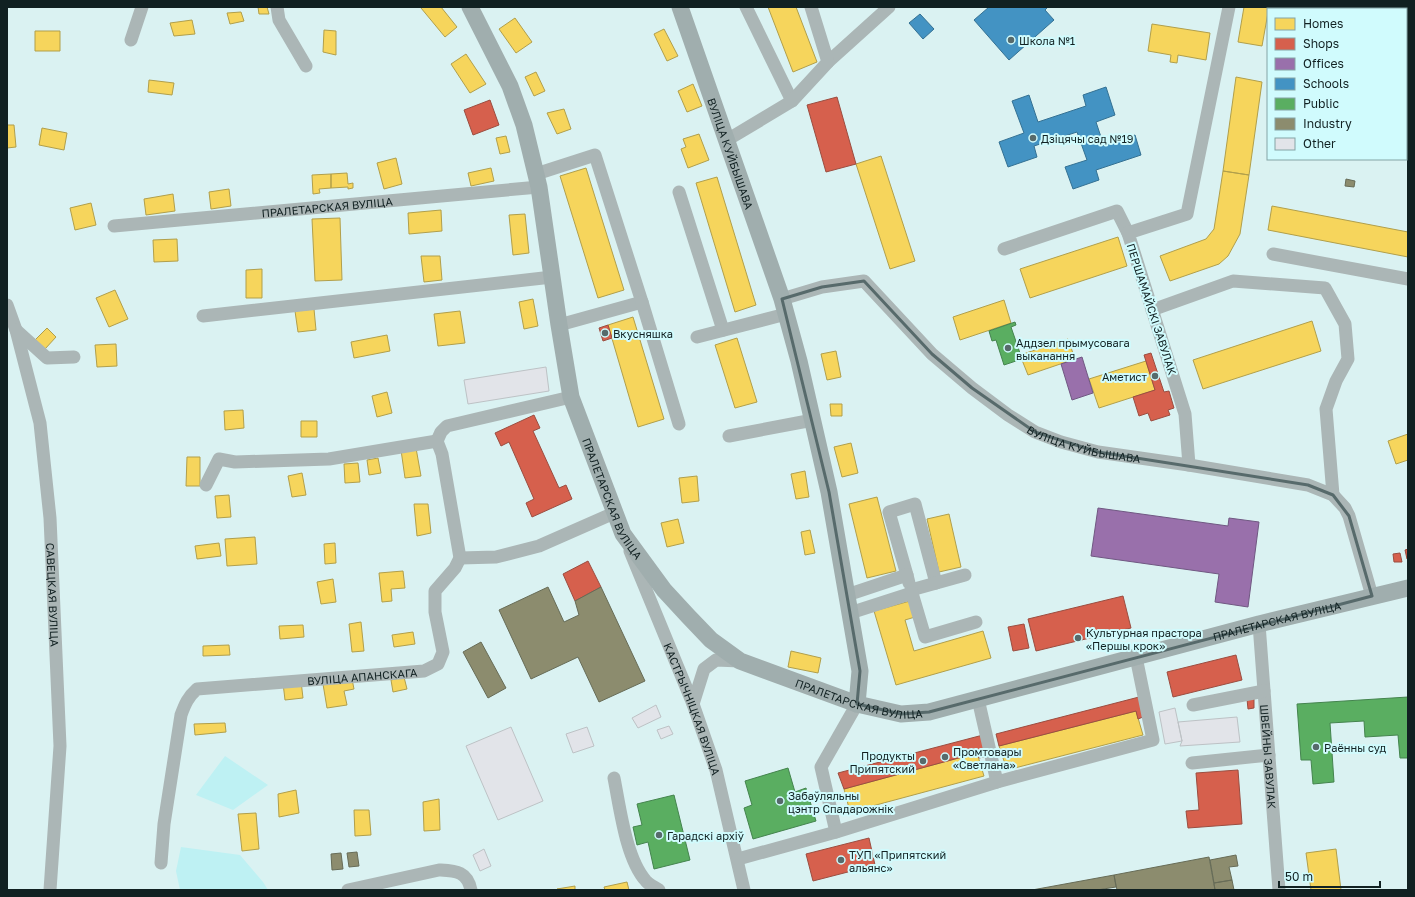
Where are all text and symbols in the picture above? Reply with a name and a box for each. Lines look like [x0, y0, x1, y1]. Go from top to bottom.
legend [1267, 8, 1407, 160]
text: Homes [1303, 16, 1343, 31]
place label: Школа №1 [1019, 34, 1075, 47]
marker: Школа №1 [1006, 35, 1016, 45]
text: Shops [1303, 36, 1339, 51]
text: Offices [1303, 56, 1344, 71]
text: Schools [1303, 76, 1349, 91]
street label: ВУЛІЦА КУЙБЫШАВА [706, 96, 757, 211]
text: Public [1303, 96, 1340, 111]
text: Industry [1303, 116, 1352, 131]
place label: Дзіцячы сад №19 [1041, 132, 1133, 145]
marker: Дзіцячы сад №19 [1028, 133, 1038, 143]
text: Other [1303, 136, 1336, 151]
street label: ПРАЛЕТАРСКАЯ ВУЛІЦА [261, 194, 394, 219]
street label: ПЕРШАМАЙСКІ ЗАВУЛАК [1125, 242, 1180, 377]
place label: Вкусняшка [613, 327, 673, 340]
marker: Вкусняшка [600, 328, 610, 338]
place label: Аддзел прымусовага выканання [1016, 336, 1130, 362]
marker: Аддзел прымусовага выканання [1003, 343, 1013, 353]
place label: Аметист [1102, 370, 1148, 383]
marker: Аметист [1150, 371, 1160, 381]
street label: ВУЛІЦА КУЙБЫШАВА [1025, 422, 1142, 465]
street label: ПРАЛЕТАРСКАЯ ВУЛІЦА [581, 436, 646, 562]
street label: САВЕЦКАЯ ВУЛІЦА [45, 543, 62, 648]
street label: ПРАЛЕТАРСКАЯ ВУЛІЦА [1211, 598, 1343, 643]
place label: Культурная прастора «Першы крок» [1086, 626, 1202, 652]
marker: Культурная прастора «Першы крок» [1073, 633, 1083, 643]
street label: КАСТРЫЧНІЦКАЯ ВУЛІЦА [662, 641, 724, 777]
street label: ВУЛІЦА АПАНСКАГА [307, 665, 418, 687]
street label: ПРАЛЕТАРСКАЯ ВУЛІЦА [794, 675, 923, 721]
street label: ШВЕЙНЫ ЗАВУЛАК [1259, 704, 1279, 810]
place label: Раённы суд [1324, 741, 1387, 754]
marker: Раённы суд [1311, 742, 1321, 752]
place label: Промтовары «Светлана» [953, 745, 1022, 771]
place label: Продукты Припятский [849, 749, 915, 775]
marker: Промтовары «Светлана» [940, 752, 950, 762]
marker: Продукты Припятский [918, 756, 928, 766]
place label: Забаўляльны цэнтр Спадарожнік [788, 789, 894, 815]
marker: Забаўляльны цэнтр Спадарожнік [775, 796, 785, 806]
place label: Гарадскі архіў [667, 829, 744, 842]
marker: Гарадскі архіў [654, 830, 664, 840]
place label: ТУП «Припятский альянс» [849, 848, 946, 874]
marker: ТУП «Припятский альянс» [836, 855, 846, 865]
scale bar [1279, 863, 1380, 889]
text: 50 m [1285, 869, 1313, 884]

